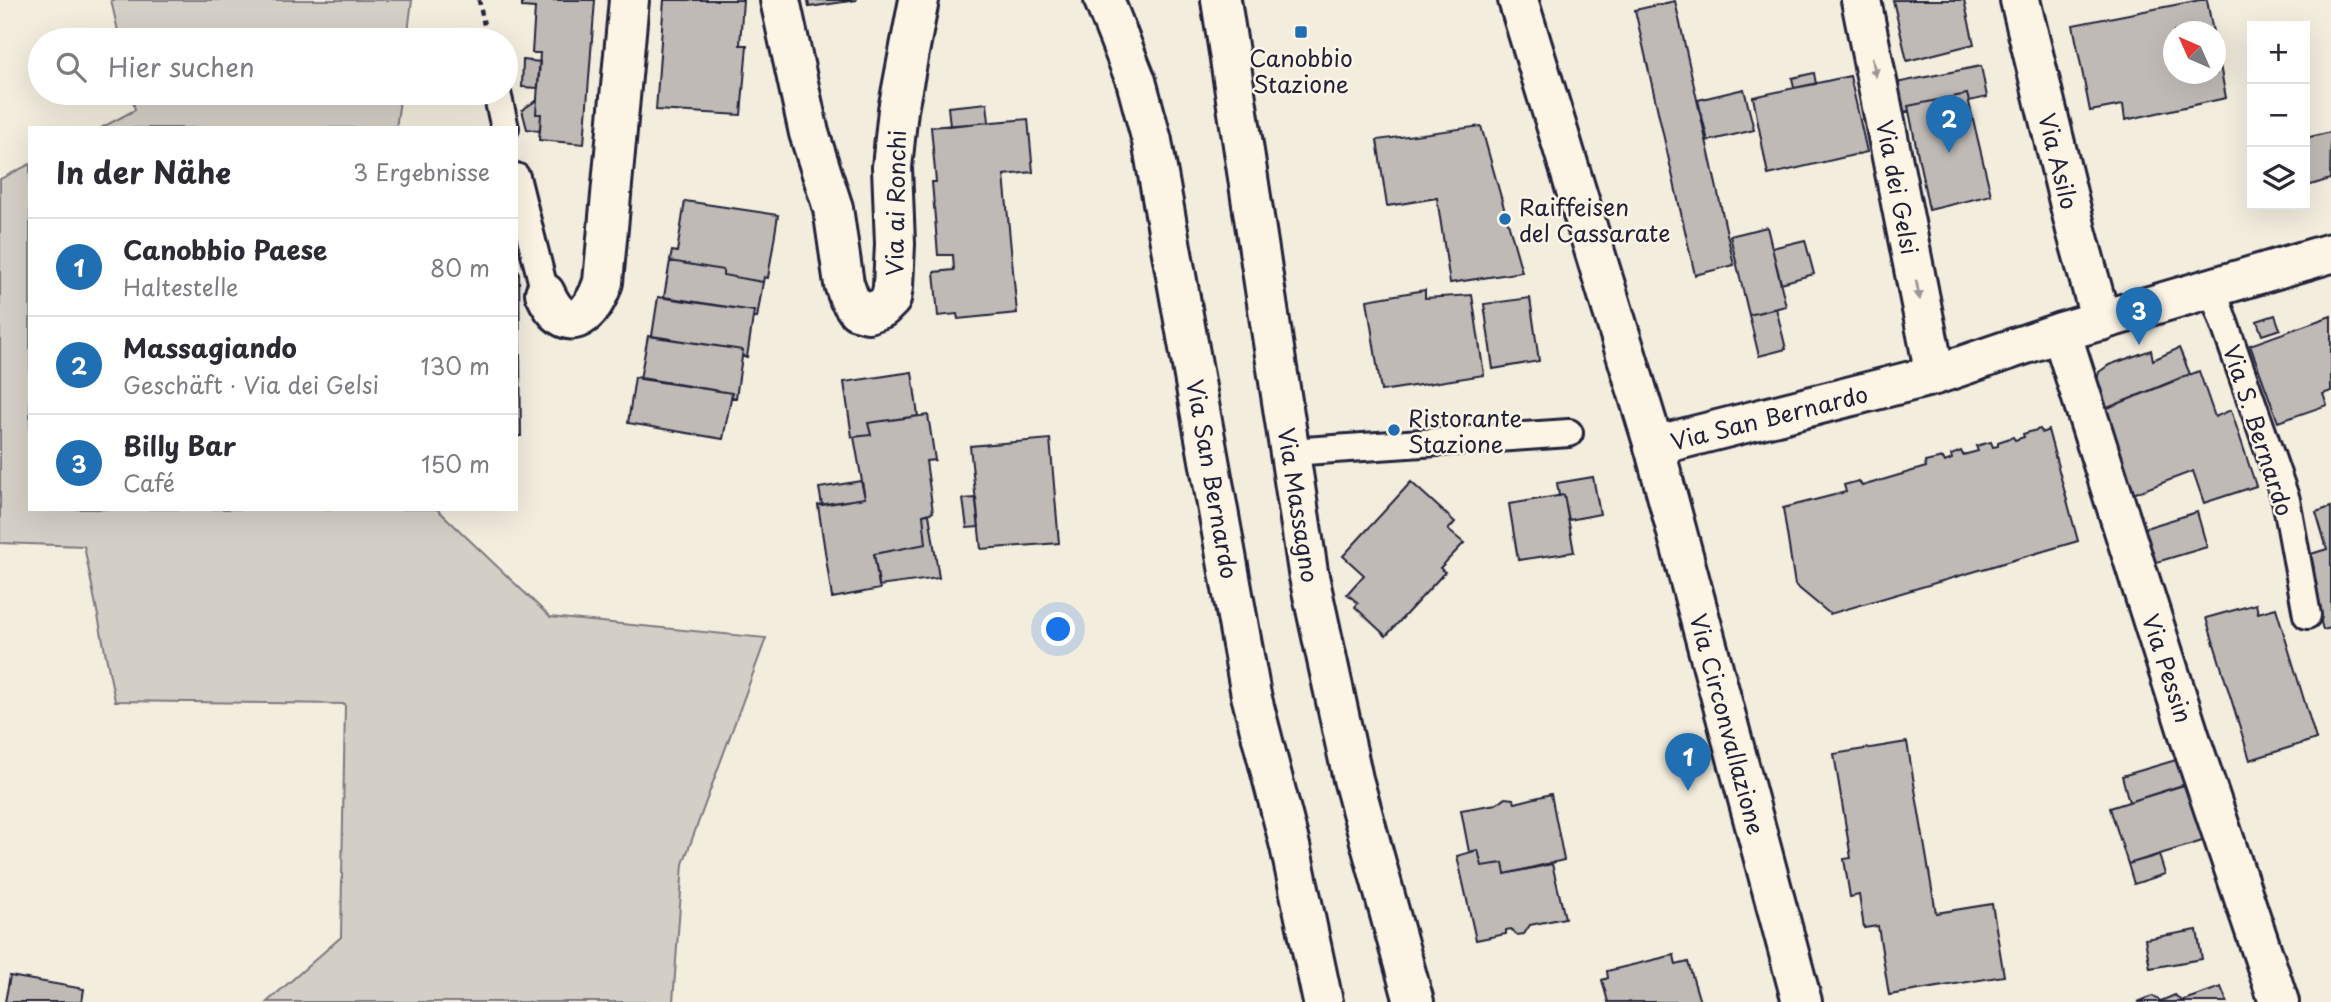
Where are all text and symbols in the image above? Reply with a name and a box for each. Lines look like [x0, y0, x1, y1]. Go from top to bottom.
north arrow [2163, 21, 2226, 84]
map controls [2247, 21, 2310, 210]
button: + [2247, 21, 2310, 84]
marker: Canobbio Stazione [1293, 24, 1309, 40]
search box [28, 28, 518, 105]
place label: Canobbio Stazione [1249, 40, 1353, 101]
text: Hier suchen [108, 47, 255, 86]
icon: search [52, 48, 90, 86]
one-way arrow [1869, 56, 1880, 78]
button: − [2247, 84, 2310, 147]
pin: 2 [1926, 95, 1972, 153]
street label: Via Asilo [2030, 109, 2088, 213]
street label: Via dei Gelsi [1868, 117, 1928, 257]
street label: Via ai Ronchi [876, 130, 914, 276]
button: layers [2247, 147, 2310, 210]
text: In der Nähe [56, 149, 231, 194]
text: 3 Ergebnisse [353, 154, 490, 189]
place label: Raiffeisen del Cassarate [1519, 189, 1670, 250]
marker: Raiffeisen del Cassarate [1497, 211, 1513, 227]
text: Canobbio Paese [123, 230, 327, 269]
text: 1 [74, 250, 85, 285]
text: 80 m [430, 250, 490, 285]
text: Haltestelle [123, 269, 238, 304]
one-way arrow [1913, 279, 1924, 301]
pin: 3 [2116, 287, 2162, 345]
text: Massagiando [123, 328, 297, 367]
street label: Via S. Bernardo [2215, 340, 2303, 520]
text: 2 [71, 348, 87, 383]
text: 130 m [420, 348, 490, 383]
text: Geschäft · Via dei Gelsi [123, 367, 379, 402]
street label: Via San Bernardo [1178, 376, 1248, 582]
street label: Via San Bernardo [1667, 376, 1871, 458]
place label: Ristorante Stazione [1408, 400, 1522, 461]
marker: Ristorante Stazione [1386, 422, 1402, 438]
street label: Via Massagno [1269, 425, 1329, 585]
text: Billy Bar [123, 426, 236, 465]
text: 3 [71, 446, 87, 481]
text: 150 m [421, 446, 490, 481]
text: Café [123, 465, 175, 500]
street label: Via Pessin [2134, 609, 2202, 727]
street label: Via Circonvallazione [1682, 610, 1774, 838]
your location [1041, 612, 1075, 646]
pin: 1 [1665, 733, 1711, 791]

